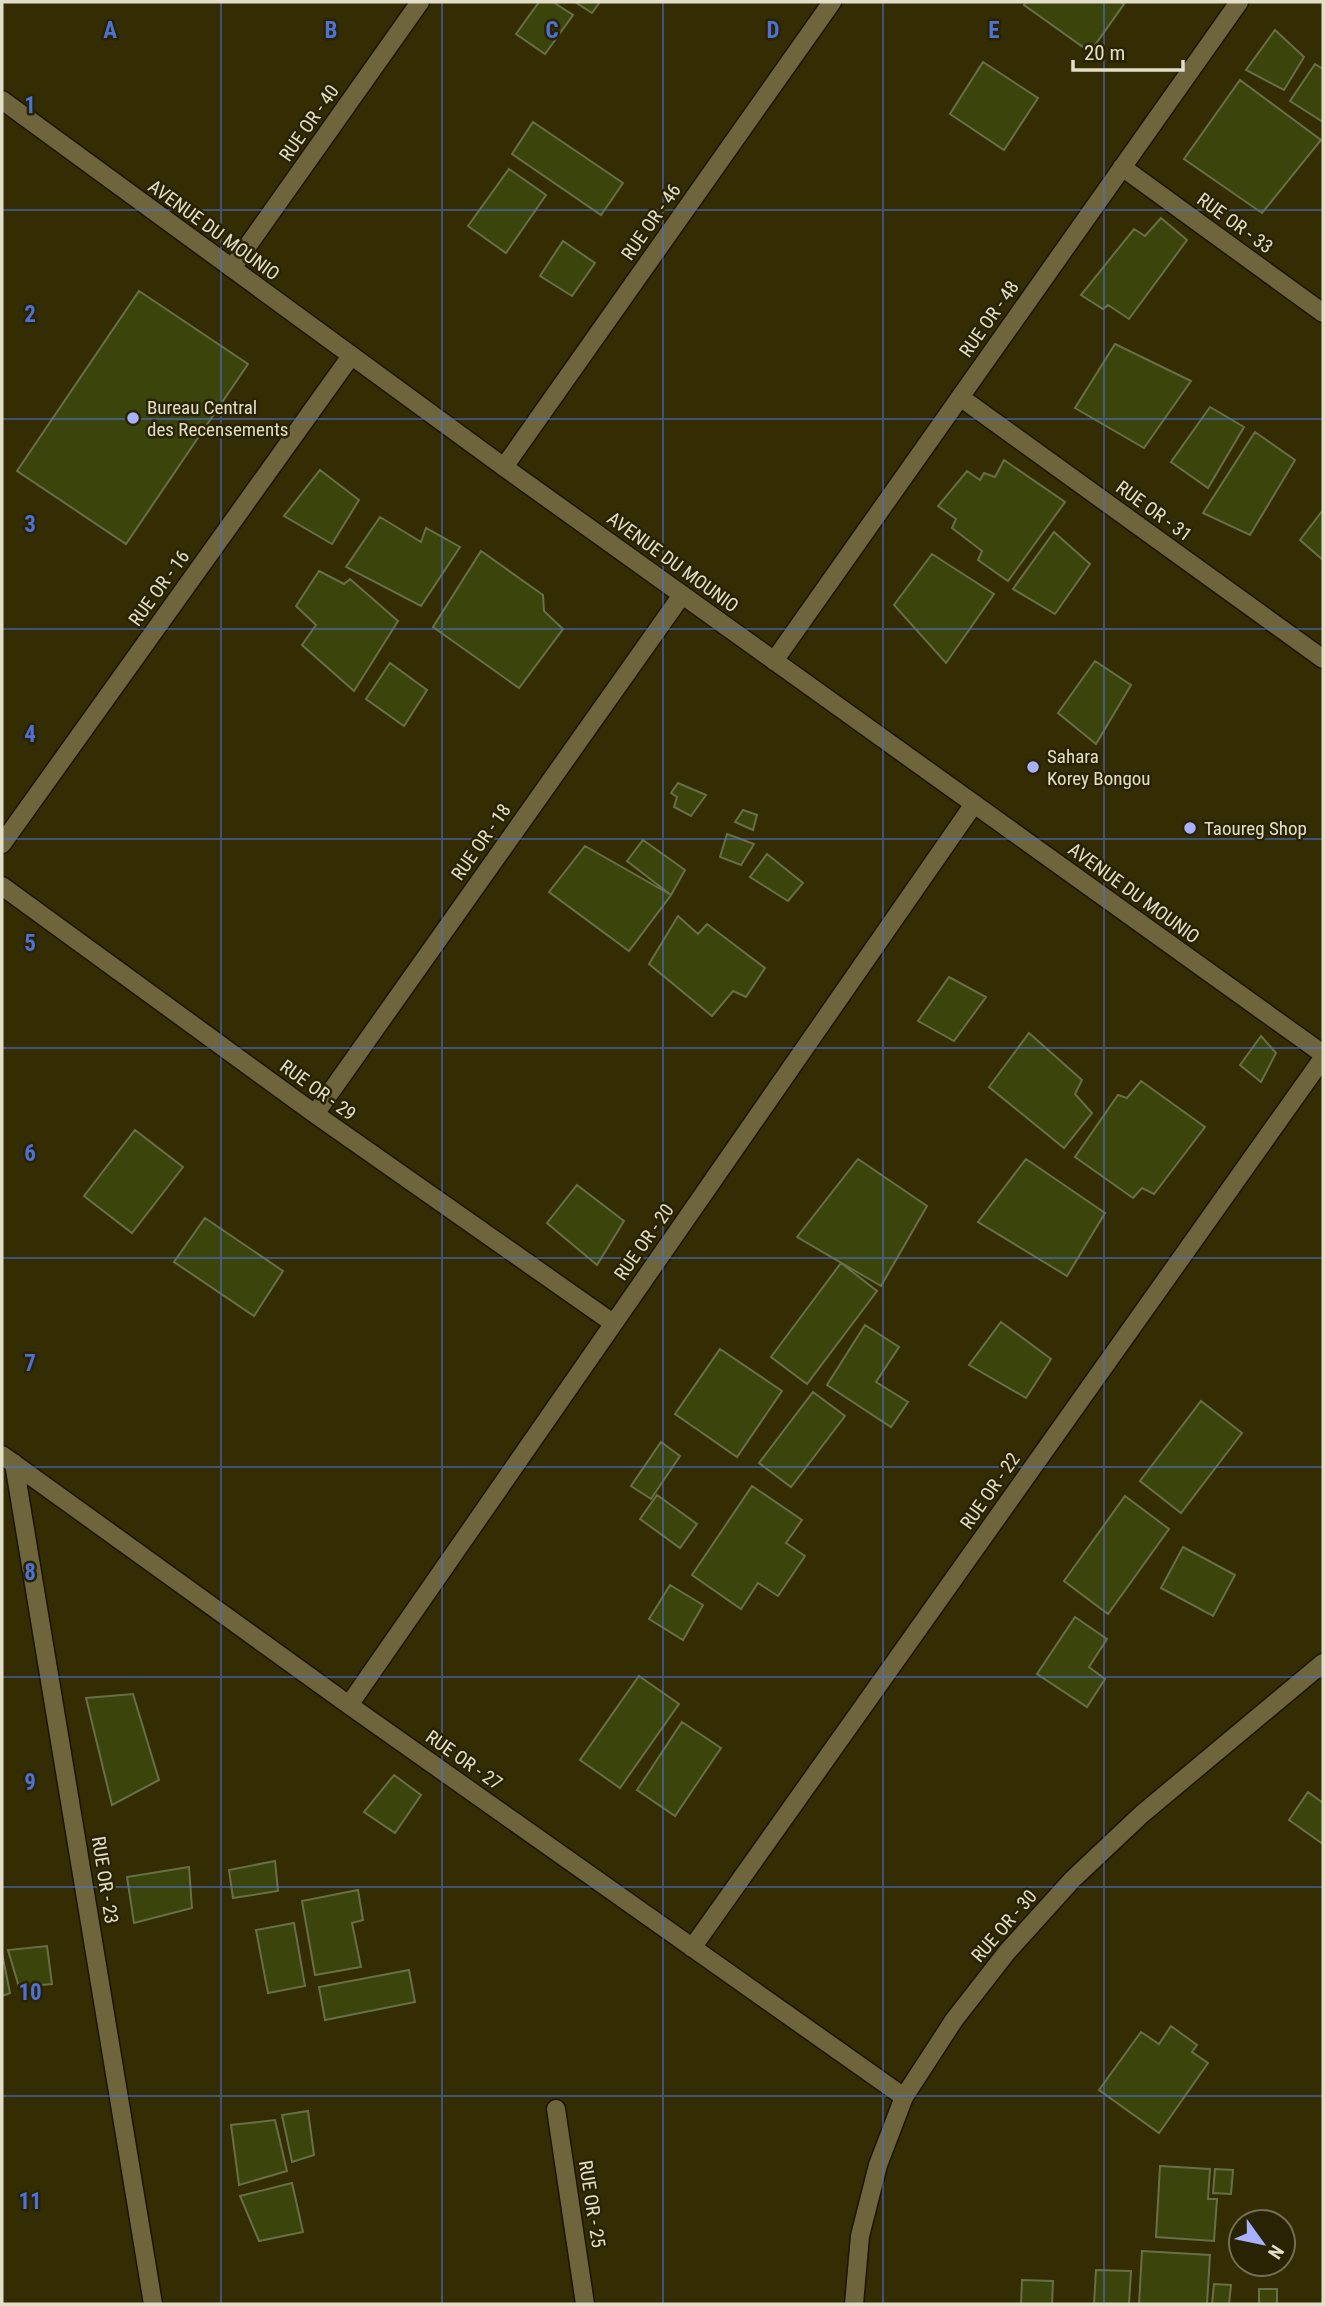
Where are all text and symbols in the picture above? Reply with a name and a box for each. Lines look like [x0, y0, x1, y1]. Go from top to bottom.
text: A [103, 17, 117, 44]
text: B [325, 17, 337, 44]
text: C [545, 17, 559, 44]
text: D [767, 17, 780, 44]
text: E [988, 17, 1000, 44]
scale bar [1073, 28, 1183, 72]
text: 20 m [1084, 41, 1125, 65]
street label: RUE OR - 40 [274, 80, 344, 166]
text: 1 [24, 92, 36, 119]
street label: AVENUE DU MOUNIO [144, 175, 284, 285]
street label: RUE OR - 46 [616, 179, 686, 265]
street label: RUE OR - 33 [1193, 188, 1277, 258]
street label: RUE OR - 48 [954, 276, 1024, 362]
text: 2 [24, 301, 36, 328]
place label: Bureau Central des Recensements [147, 396, 289, 441]
marker: Bureau Central des Recensements [125, 410, 141, 426]
street label: RUE OR - 31 [1112, 476, 1196, 546]
street label: AVENUE DU MOUNIO [603, 507, 743, 617]
text: 3 [24, 511, 36, 538]
street label: RUE OR - 16 [124, 546, 194, 630]
text: 4 [24, 721, 36, 748]
place label: Sahara Korey Bongou [1047, 745, 1151, 790]
marker: Sahara Korey Bongou [1025, 759, 1041, 775]
street label: RUE OR - 18 [446, 799, 516, 885]
place label: Taoureg Shop [1204, 817, 1307, 840]
marker: Taoureg Shop [1182, 820, 1198, 836]
street label: AVENUE DU MOUNIO [1064, 838, 1204, 948]
text: 5 [24, 930, 36, 957]
street label: RUE OR - 29 [276, 1055, 360, 1125]
text: 6 [24, 1140, 36, 1167]
street label: RUE OR - 20 [609, 1199, 679, 1285]
text: 7 [24, 1350, 36, 1377]
street label: RUE OR - 22 [955, 1448, 1025, 1534]
text: 8 [24, 1559, 36, 1586]
street label: RUE OR - 27 [421, 1725, 507, 1795]
text: 9 [24, 1769, 36, 1796]
street label: RUE OR - 23 [87, 1835, 123, 1925]
street label: RUE OR - 30 [966, 1885, 1042, 1967]
text: 10 [18, 1979, 42, 2006]
street label: RUE OR - 25 [574, 2159, 610, 2249]
text: 11 [18, 2188, 42, 2215]
north arrow [1227, 2208, 1297, 2278]
text: N [1263, 2241, 1289, 2263]

